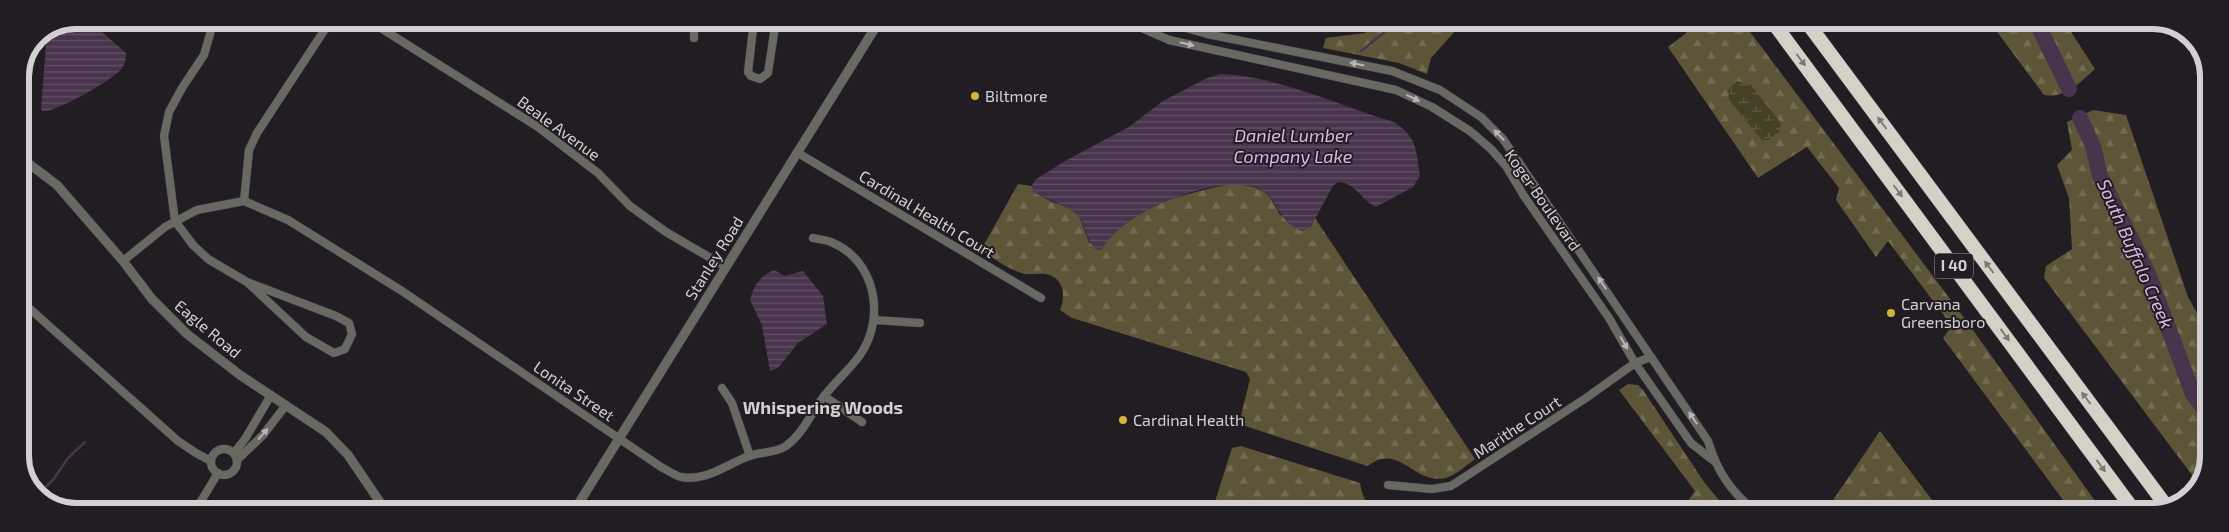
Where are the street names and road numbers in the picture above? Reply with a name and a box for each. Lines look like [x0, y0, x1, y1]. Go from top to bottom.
street label: Beale Avenue [514, 91, 604, 164]
street label: Koger Boulevard [1501, 145, 1585, 254]
street label: Cardinal Health Court [856, 166, 999, 262]
street label: Stanley Road [680, 212, 747, 303]
road number: I 40 [1935, 254, 1973, 278]
street label: Eagle Road [171, 295, 245, 362]
street label: Lonita Street [530, 357, 618, 425]
street label: Marithe Court [1469, 391, 1564, 462]

